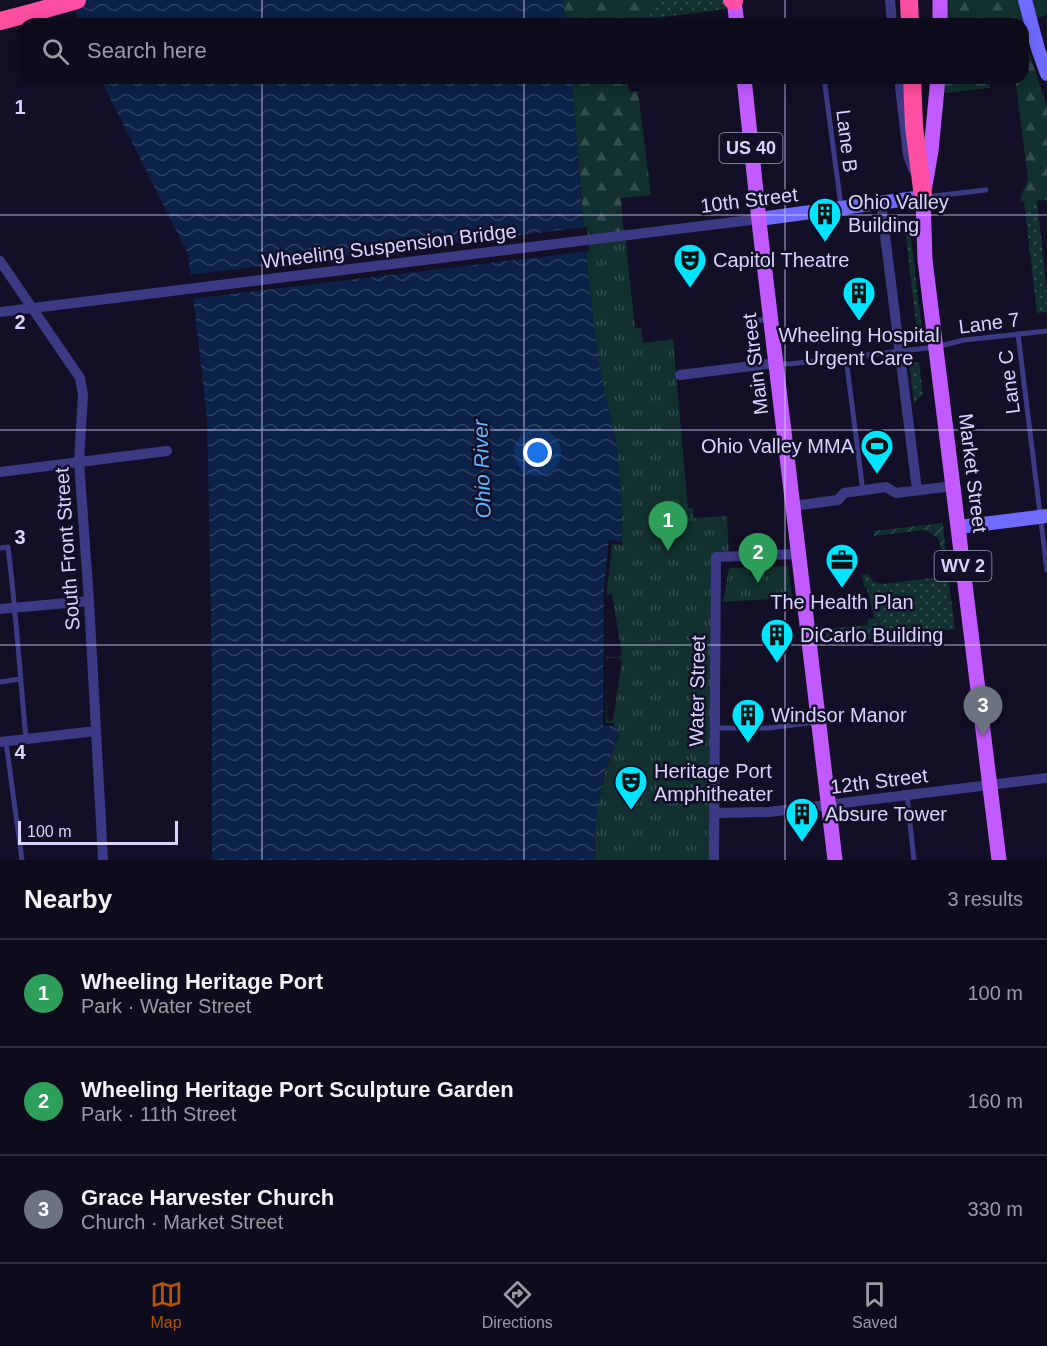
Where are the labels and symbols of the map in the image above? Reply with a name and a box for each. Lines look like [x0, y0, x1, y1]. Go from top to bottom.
text: 1 [14, 96, 26, 118]
street label: Lane B [832, 108, 862, 174]
road number: US 40 [720, 133, 783, 163]
street label: 10th Street [699, 183, 799, 217]
place label: Ohio Valley Building [848, 191, 949, 236]
building icon: Ohio Valley Building [807, 196, 843, 243]
street label: Wheeling Suspension Bridge [260, 219, 518, 273]
theatre icon: Capitol Theatre [672, 242, 708, 289]
place label: Capitol Theatre [713, 249, 849, 271]
building icon: Wheeling Hospital Urgent Care [841, 275, 877, 322]
street label: Lane 7 [957, 308, 1021, 338]
text: 2 [14, 311, 26, 333]
street label: Main Street [738, 311, 772, 416]
place label: Wheeling Hospital Urgent Care [778, 324, 940, 369]
street label: Lane C [994, 349, 1024, 415]
street label: Market Street [955, 412, 991, 534]
water label: Ohio River [468, 418, 495, 519]
sports icon: Ohio Valley MMA [859, 428, 895, 475]
place label: Ohio Valley MMA [701, 435, 855, 457]
your location [523, 438, 552, 467]
street label: South Front Street [50, 466, 84, 631]
pin: 1 [648, 502, 688, 551]
text: 3 [14, 526, 26, 548]
pin: 2 [738, 534, 777, 583]
office icon: The Health Plan [824, 542, 860, 589]
road number: WV 2 [934, 551, 992, 581]
place label: The Health Plan [770, 591, 914, 613]
building icon: DiCarlo Building [759, 617, 795, 664]
place label: DiCarlo Building [800, 624, 943, 646]
street label: Water Street [685, 635, 709, 747]
pin: 3 [964, 686, 1002, 736]
building icon: Windsor Manor [730, 697, 766, 744]
place label: Windsor Manor [771, 704, 907, 726]
text: 4 [14, 741, 26, 763]
place label: Heritage Port Amphitheater [654, 760, 773, 805]
theatre icon: Heritage Port Amphitheater [613, 764, 649, 811]
street label: 12th Street [829, 764, 929, 798]
building icon: Absure Tower [784, 796, 820, 843]
place label: Absure Tower [825, 803, 947, 825]
scale bar [18, 818, 178, 846]

